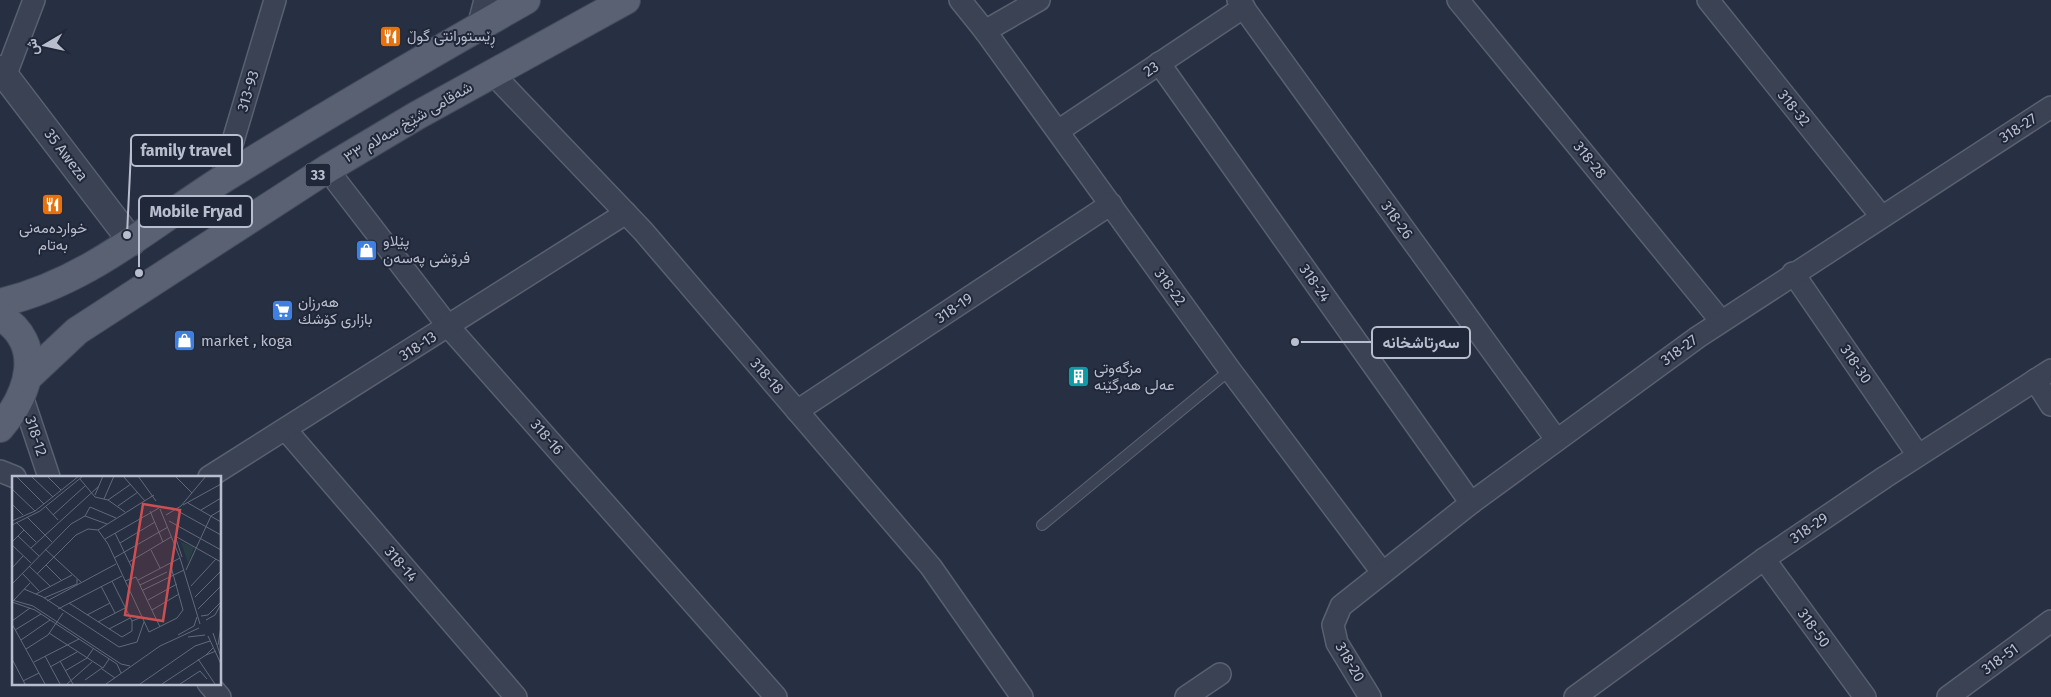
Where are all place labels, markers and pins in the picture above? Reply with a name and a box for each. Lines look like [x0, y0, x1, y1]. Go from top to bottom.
restaurant icon: ڕێستورانتی گوڵ [379, 24, 403, 48]
place label: ڕێستورانتی گوڵ [407, 27, 495, 48]
callout: family travel [131, 135, 242, 166]
restaurant icon: خواردەمەنی بەتام [41, 193, 65, 217]
callout: Mobile Fryad [139, 196, 252, 227]
place label: خواردەمەنی بەتام [19, 219, 87, 255]
place label: پێلاو فرۆشی پەسەن [383, 232, 470, 268]
shop icon: پێلاو فرۆشی پەسەن [355, 238, 379, 262]
place label: هەرزان بازاری کۆشك [298, 293, 372, 329]
supermarket icon: هەرزان بازاری کۆشك [270, 299, 294, 323]
callout: سەرتاشخانە [1372, 327, 1470, 358]
shop icon: market , koga [173, 329, 197, 353]
place label: market , koga [201, 332, 292, 350]
place label: مزگەوتی عەلی هەرگێنە [1094, 359, 1175, 395]
building icon: مزگەوتی عەلی هەرگێنە [1066, 365, 1090, 389]

